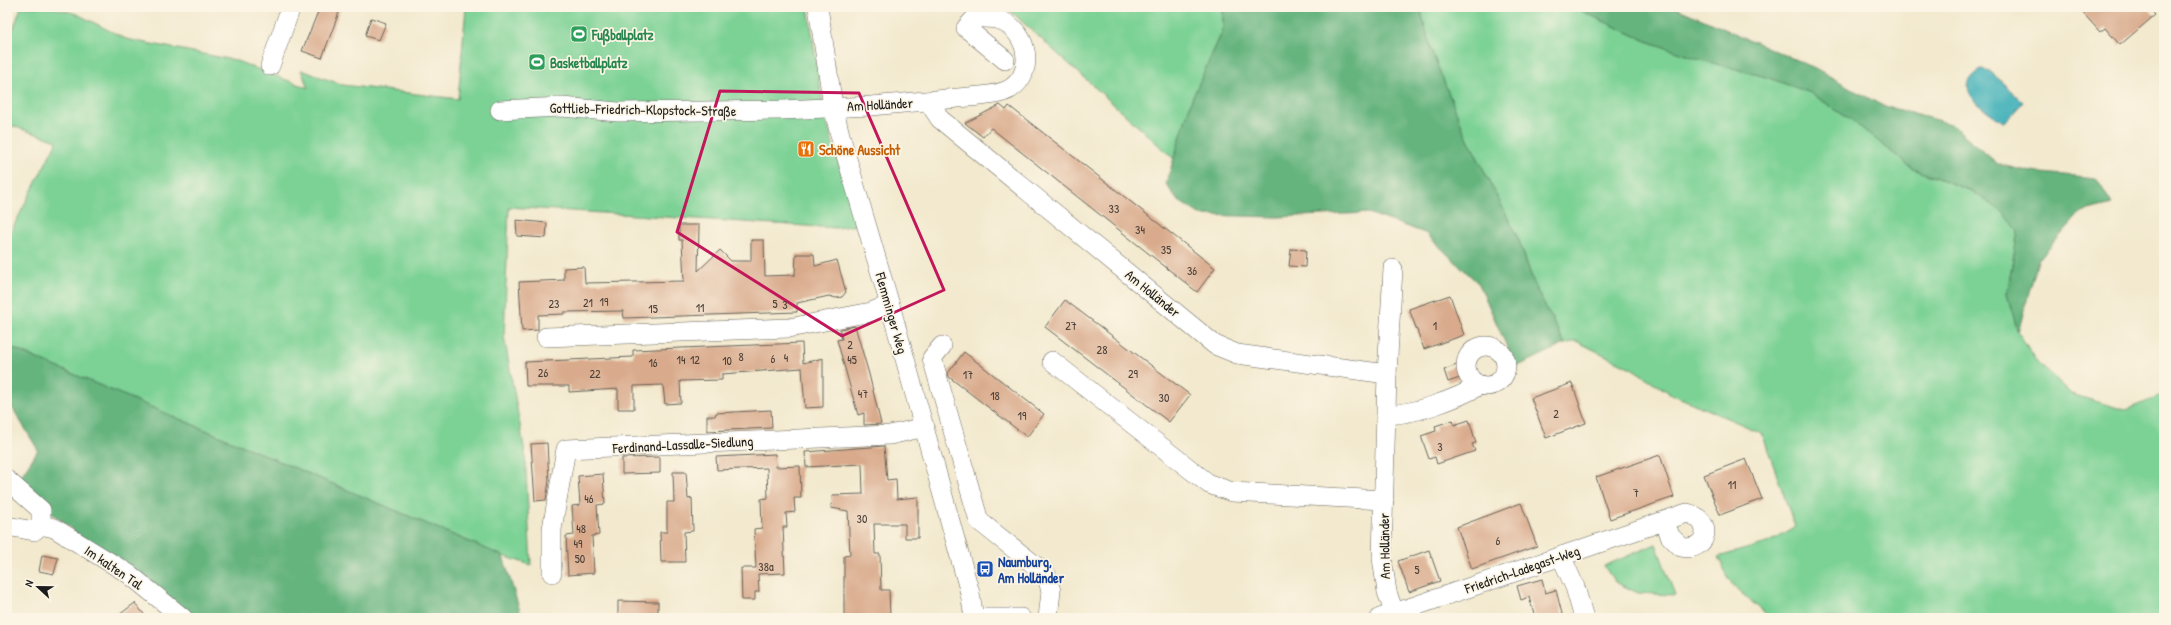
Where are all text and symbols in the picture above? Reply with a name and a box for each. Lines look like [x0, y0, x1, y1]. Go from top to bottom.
sports icon: Fußballplatz [569, 24, 589, 44]
place label: Fußballplatz [591, 25, 654, 46]
sports icon: Basketballplatz [527, 52, 547, 72]
place label: Basketballplatz [550, 53, 627, 74]
street label: Am Holländer [847, 93, 914, 115]
street label: Gottlieb-Friedrich-Klopstock-Straße [549, 98, 737, 121]
restaurant icon: Schöne Aussicht [796, 139, 816, 159]
place label: Schöne Aussicht [819, 140, 901, 159]
house number: 33 [1109, 200, 1119, 217]
house number: 34 [1135, 221, 1145, 238]
house number: 35 [1161, 241, 1171, 258]
house number: 36 [1187, 262, 1197, 279]
street label: Am Holländer [1121, 265, 1185, 322]
street label: Flemminger Weg [870, 269, 913, 356]
house number: 19 [600, 293, 609, 310]
house number: 21 [583, 294, 593, 311]
house number: 23 [549, 295, 560, 312]
house number: 5 [772, 295, 778, 312]
house number: 3 [782, 296, 788, 313]
house number: 11 [696, 299, 704, 316]
house number: 15 [648, 300, 658, 317]
house number: 27 [1065, 317, 1077, 334]
house number: 1 [1433, 317, 1437, 334]
house number: 2 [847, 336, 853, 353]
house number: 28 [1097, 341, 1107, 358]
house number: 8 [738, 348, 744, 365]
house number: 4 [784, 349, 789, 366]
house number: 6 [771, 350, 776, 367]
house number: 14 [677, 351, 686, 368]
house number: 12 [690, 351, 700, 368]
house number: 45 [847, 351, 857, 368]
house number: 10 [722, 352, 732, 369]
house number: 16 [648, 354, 658, 371]
house number: 26 [538, 364, 548, 381]
house number: 22 [589, 365, 601, 382]
house number: 29 [1128, 365, 1139, 382]
house number: 17 [963, 366, 973, 383]
house number: 47 [858, 385, 868, 402]
house number: 18 [990, 387, 1000, 404]
house number: 30 [1159, 389, 1169, 406]
house number: 2 [1553, 405, 1559, 422]
house number: 19 [1018, 407, 1027, 424]
street label: Ferdinand-Lassalle-Siedlung [611, 431, 754, 458]
house number: 3 [1437, 438, 1443, 455]
house number: 11 [1728, 476, 1736, 493]
house number: 7 [1633, 484, 1639, 501]
house number: 46 [584, 490, 594, 507]
house number: 30 [857, 510, 867, 527]
street label: Am Holländer [1374, 512, 1394, 579]
house number: 48 [576, 520, 586, 537]
house number: 6 [1496, 532, 1501, 549]
house number: 49 [574, 535, 583, 552]
street label: Im kalten Tal [81, 540, 147, 594]
street label: Friedrich-Ladegast-Weg [1461, 540, 1582, 599]
house number: 50 [575, 550, 585, 567]
place label: Naumburg, Am Holländer [998, 552, 1065, 587]
house number: 38a [758, 558, 774, 575]
bus stop icon: Naumburg, Am Holländer [975, 559, 995, 579]
house number: 5 [1414, 561, 1420, 578]
north arrow [18, 567, 58, 607]
text: N [21, 578, 36, 589]

